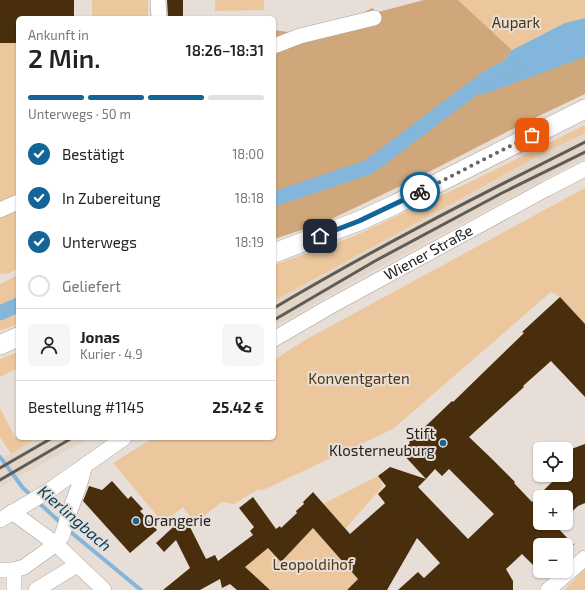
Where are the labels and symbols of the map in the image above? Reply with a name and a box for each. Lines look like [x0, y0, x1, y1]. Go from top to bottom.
park label: Aupark [492, 13, 541, 31]
pin [515, 118, 549, 152]
courier [400, 172, 440, 212]
pin [303, 219, 337, 253]
street label: Wiener Straße [381, 221, 476, 283]
park label: Konventgarten [308, 369, 410, 387]
place label: Stift Klosterneuburg [329, 424, 436, 459]
marker: Stift Klosterneuburg [438, 438, 448, 448]
water label: Kierlingbach [35, 481, 116, 555]
place label: Orangerie [144, 511, 211, 529]
marker: Orangerie [131, 516, 141, 526]
park label: Leopoldihof [272, 555, 354, 573]

